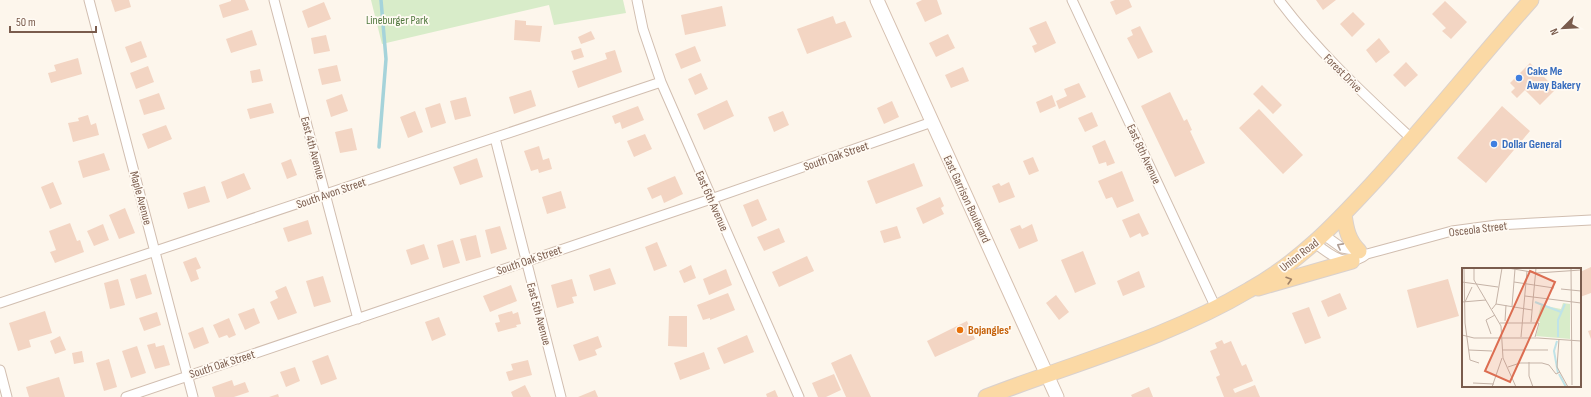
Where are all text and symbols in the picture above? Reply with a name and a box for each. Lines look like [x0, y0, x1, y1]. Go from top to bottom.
scale bar [10, 8, 96, 34]
north arrow [1543, 8, 1583, 48]
park label: Lineburger Park [366, 13, 429, 28]
text: 50 m [16, 15, 36, 30]
text: N [1547, 26, 1561, 37]
street label: Forest Drive [1320, 51, 1365, 96]
place label: Cake Me Away Bakery [1526, 64, 1581, 93]
marker: Cake Me Away Bakery [1514, 73, 1524, 83]
street label: East 4th Avenue [297, 115, 328, 181]
street label: East 8th Avenue [1123, 122, 1164, 187]
place label: Dollar General [1502, 137, 1562, 152]
street label: South Oak Street [802, 138, 871, 175]
marker: Dollar General [1489, 139, 1499, 149]
street label: East Garrison Boulevard [940, 153, 993, 245]
street label: East 6th Avenue [692, 169, 732, 234]
street label: Maple Avenue [126, 170, 155, 227]
street label: South Avon Street [294, 174, 368, 212]
street label: Osceola Street [1448, 218, 1509, 241]
street label: Union Road [1277, 236, 1322, 275]
street label: South Oak Street [495, 242, 564, 279]
one-way arrow [1337, 244, 1344, 251]
inset map [1462, 268, 1581, 387]
one-way arrow [1285, 276, 1292, 285]
street label: East 5th Avenue [523, 281, 554, 347]
place label: Bojangles' [968, 323, 1011, 338]
marker: Bojangles' [955, 325, 965, 335]
street label: South Oak Street [187, 347, 257, 382]

